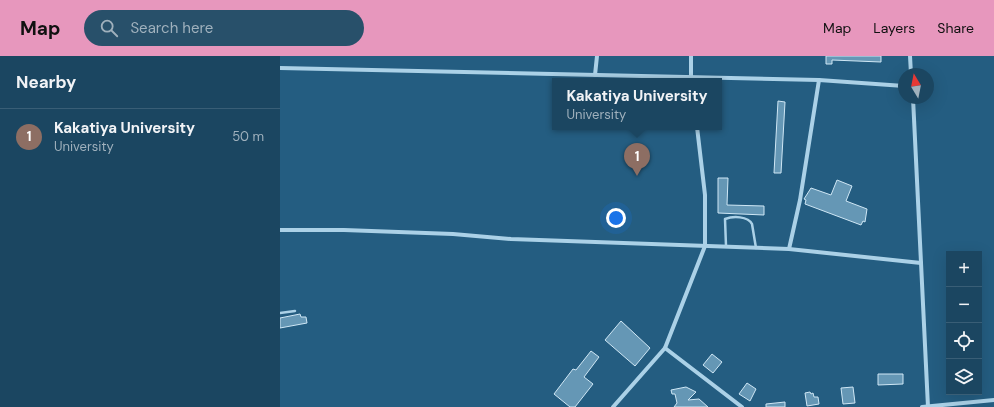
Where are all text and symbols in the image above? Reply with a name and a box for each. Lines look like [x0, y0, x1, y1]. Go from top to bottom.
search box [84, 10, 364, 46]
text: Map [20, 16, 60, 41]
icon: search [98, 17, 120, 39]
text: Search here [130, 18, 213, 38]
text: Map [823, 19, 851, 37]
text: Layers [873, 19, 915, 37]
text: Share [937, 19, 974, 37]
north arrow [898, 68, 934, 104]
text: Nearby [16, 71, 76, 93]
popup [552, 78, 722, 130]
text: Kakatiya University [566, 86, 708, 106]
text: University [566, 106, 626, 123]
text: Kakatiya University [54, 118, 195, 138]
text: 1 [27, 128, 31, 145]
text: 50 m [232, 128, 264, 145]
text: University [54, 138, 114, 155]
pin: 1 [624, 143, 650, 176]
your location [606, 208, 626, 228]
map controls [946, 251, 982, 395]
button: + [946, 251, 982, 287]
button: − [946, 287, 982, 323]
button: locate [946, 323, 982, 359]
button: layers [946, 359, 982, 395]

